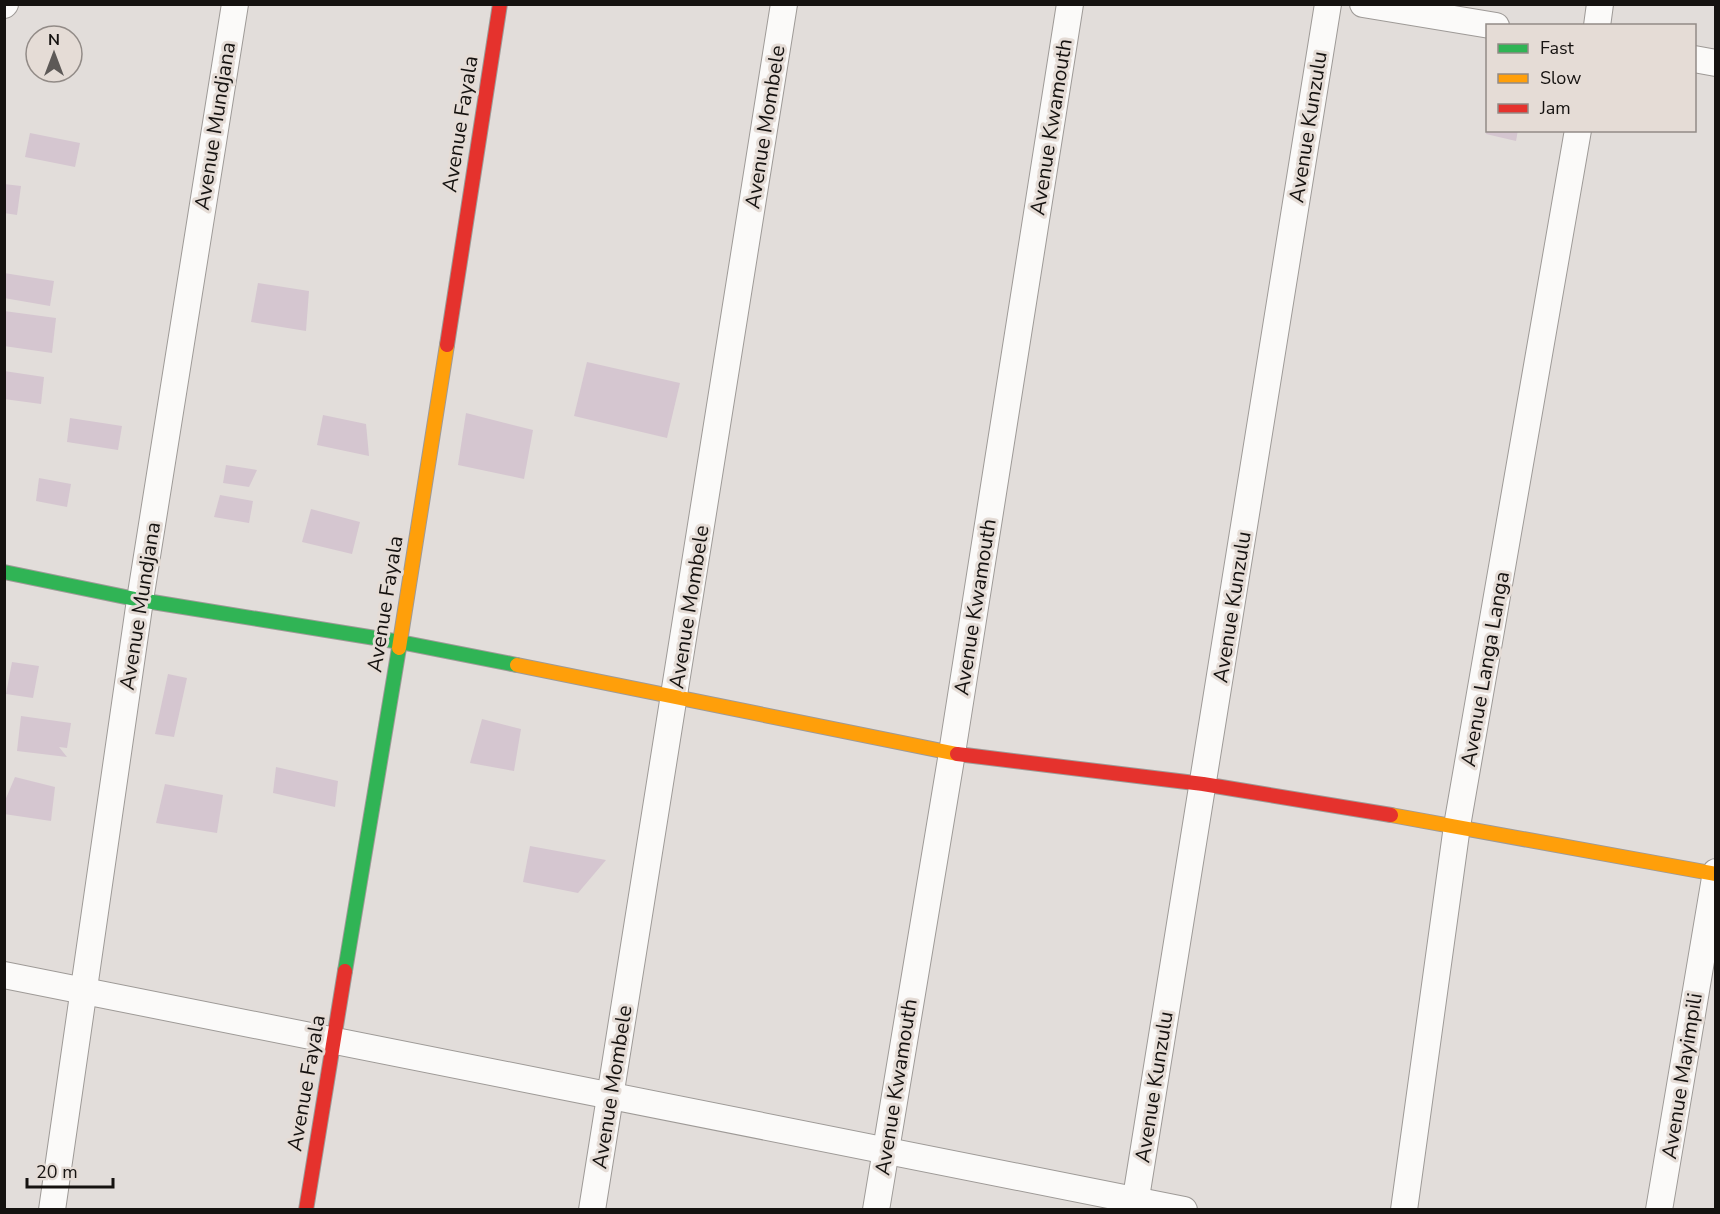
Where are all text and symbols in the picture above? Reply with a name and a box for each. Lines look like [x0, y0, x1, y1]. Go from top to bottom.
north arrow [24, 24, 84, 84]
legend [1486, 24, 1696, 132]
text: N [48, 29, 60, 51]
text: Fast [1540, 36, 1575, 60]
street label: Avenue Kwamouth [1023, 37, 1079, 217]
street label: Avenue Mundjana [188, 40, 242, 212]
street label: Avenue Mombele [738, 43, 792, 211]
street label: Avenue Kunzulu [1282, 49, 1334, 205]
street label: Avenue Fayala [435, 54, 485, 194]
text: Slow [1540, 66, 1581, 90]
text: Jam [1539, 96, 1571, 120]
street label: Avenue Kwamouth [947, 517, 1003, 697]
street label: Avenue Mundjana [113, 520, 167, 692]
street label: Avenue Mombele [662, 523, 716, 691]
street label: Avenue Kunzulu [1206, 529, 1258, 685]
street label: Avenue Fayala [360, 534, 410, 674]
street label: Avenue Langa Langa [1454, 569, 1516, 769]
street label: Avenue Mayimpili [1655, 991, 1709, 1161]
street label: Avenue Kwamouth [868, 997, 924, 1177]
street label: Avenue Mombele [585, 1003, 639, 1171]
street label: Avenue Kunzulu [1128, 1009, 1180, 1165]
street label: Avenue Fayala [280, 1013, 332, 1153]
scale bar [27, 1151, 112, 1189]
text: 20 m [36, 1160, 78, 1184]

